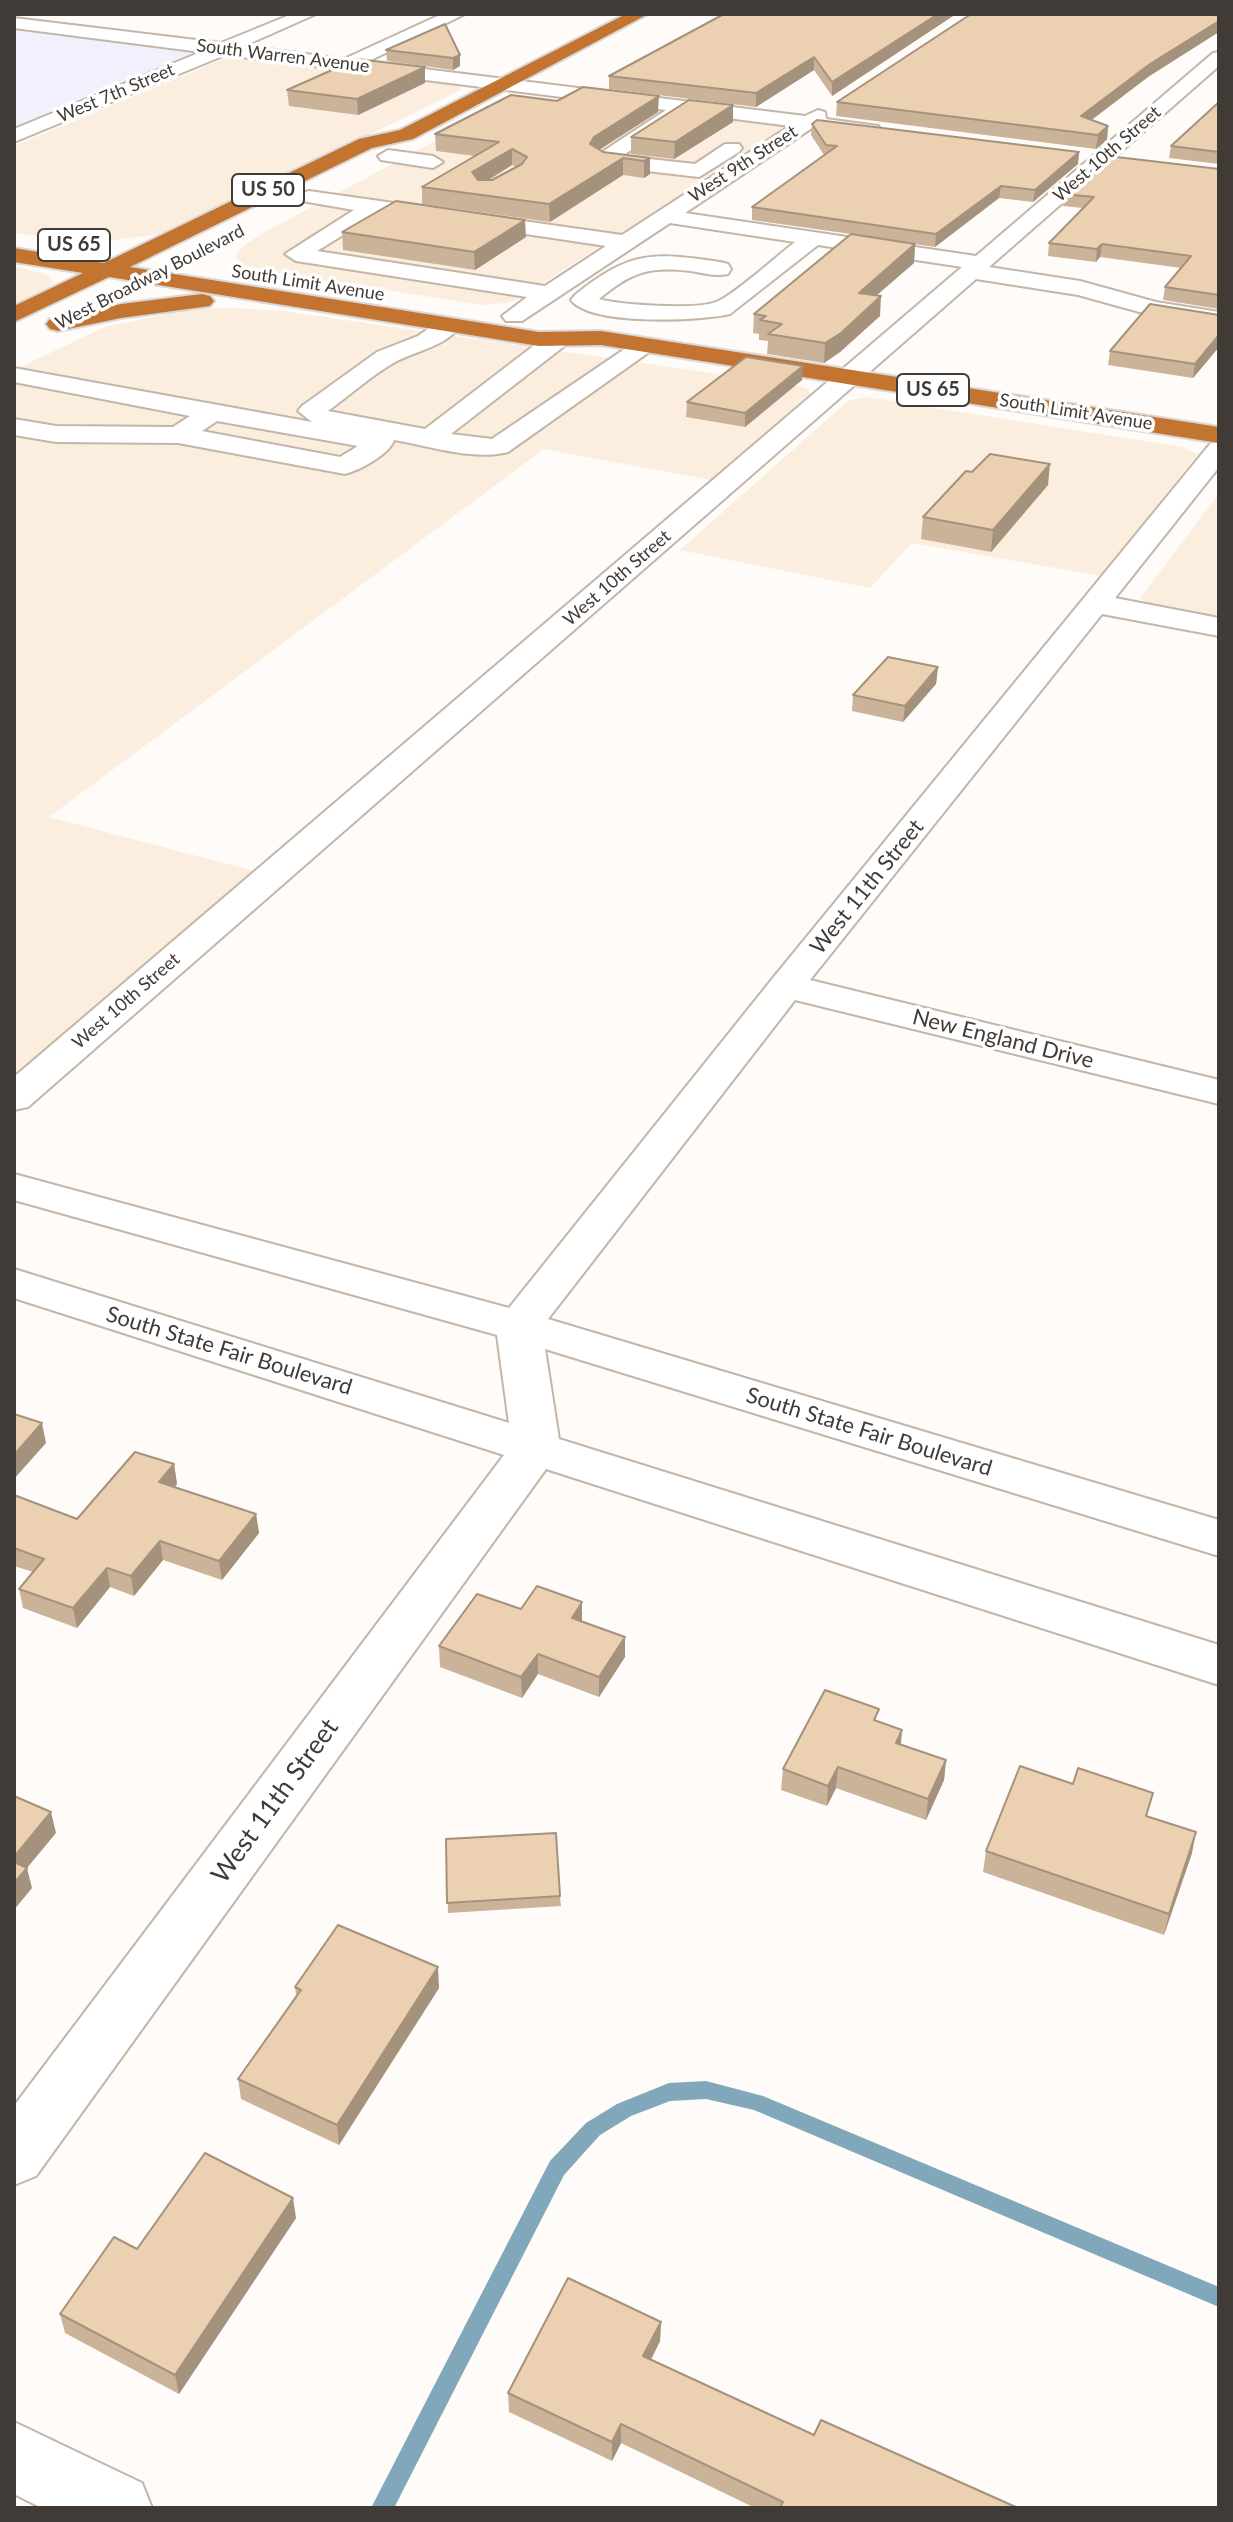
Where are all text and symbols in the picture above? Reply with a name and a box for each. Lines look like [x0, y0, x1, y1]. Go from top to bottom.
street label: South Warren Avenue [195, 35, 371, 77]
street label: West 7th Street [54, 59, 178, 127]
street label: West 10th Street [1049, 101, 1165, 207]
street label: West 9th Street [685, 121, 801, 207]
road number: US 50 [232, 174, 304, 206]
street label: West Broadway Boulevard [52, 220, 248, 334]
road number: US 65 [38, 229, 110, 261]
street label: South Limit Avenue [230, 260, 386, 306]
road number: US 65 [897, 374, 969, 406]
street label: South Limit Avenue [998, 389, 1154, 435]
street label: West 10th Street [559, 525, 675, 631]
street label: West 11th Street [805, 814, 929, 960]
street label: West 10th Street [68, 948, 184, 1054]
street label: New England Drive [910, 1004, 1096, 1074]
street label: South State Fair Boulevard [103, 1301, 355, 1401]
street label: South State Fair Boulevard [743, 1382, 995, 1482]
street label: West 11th Street [205, 1713, 345, 1889]

